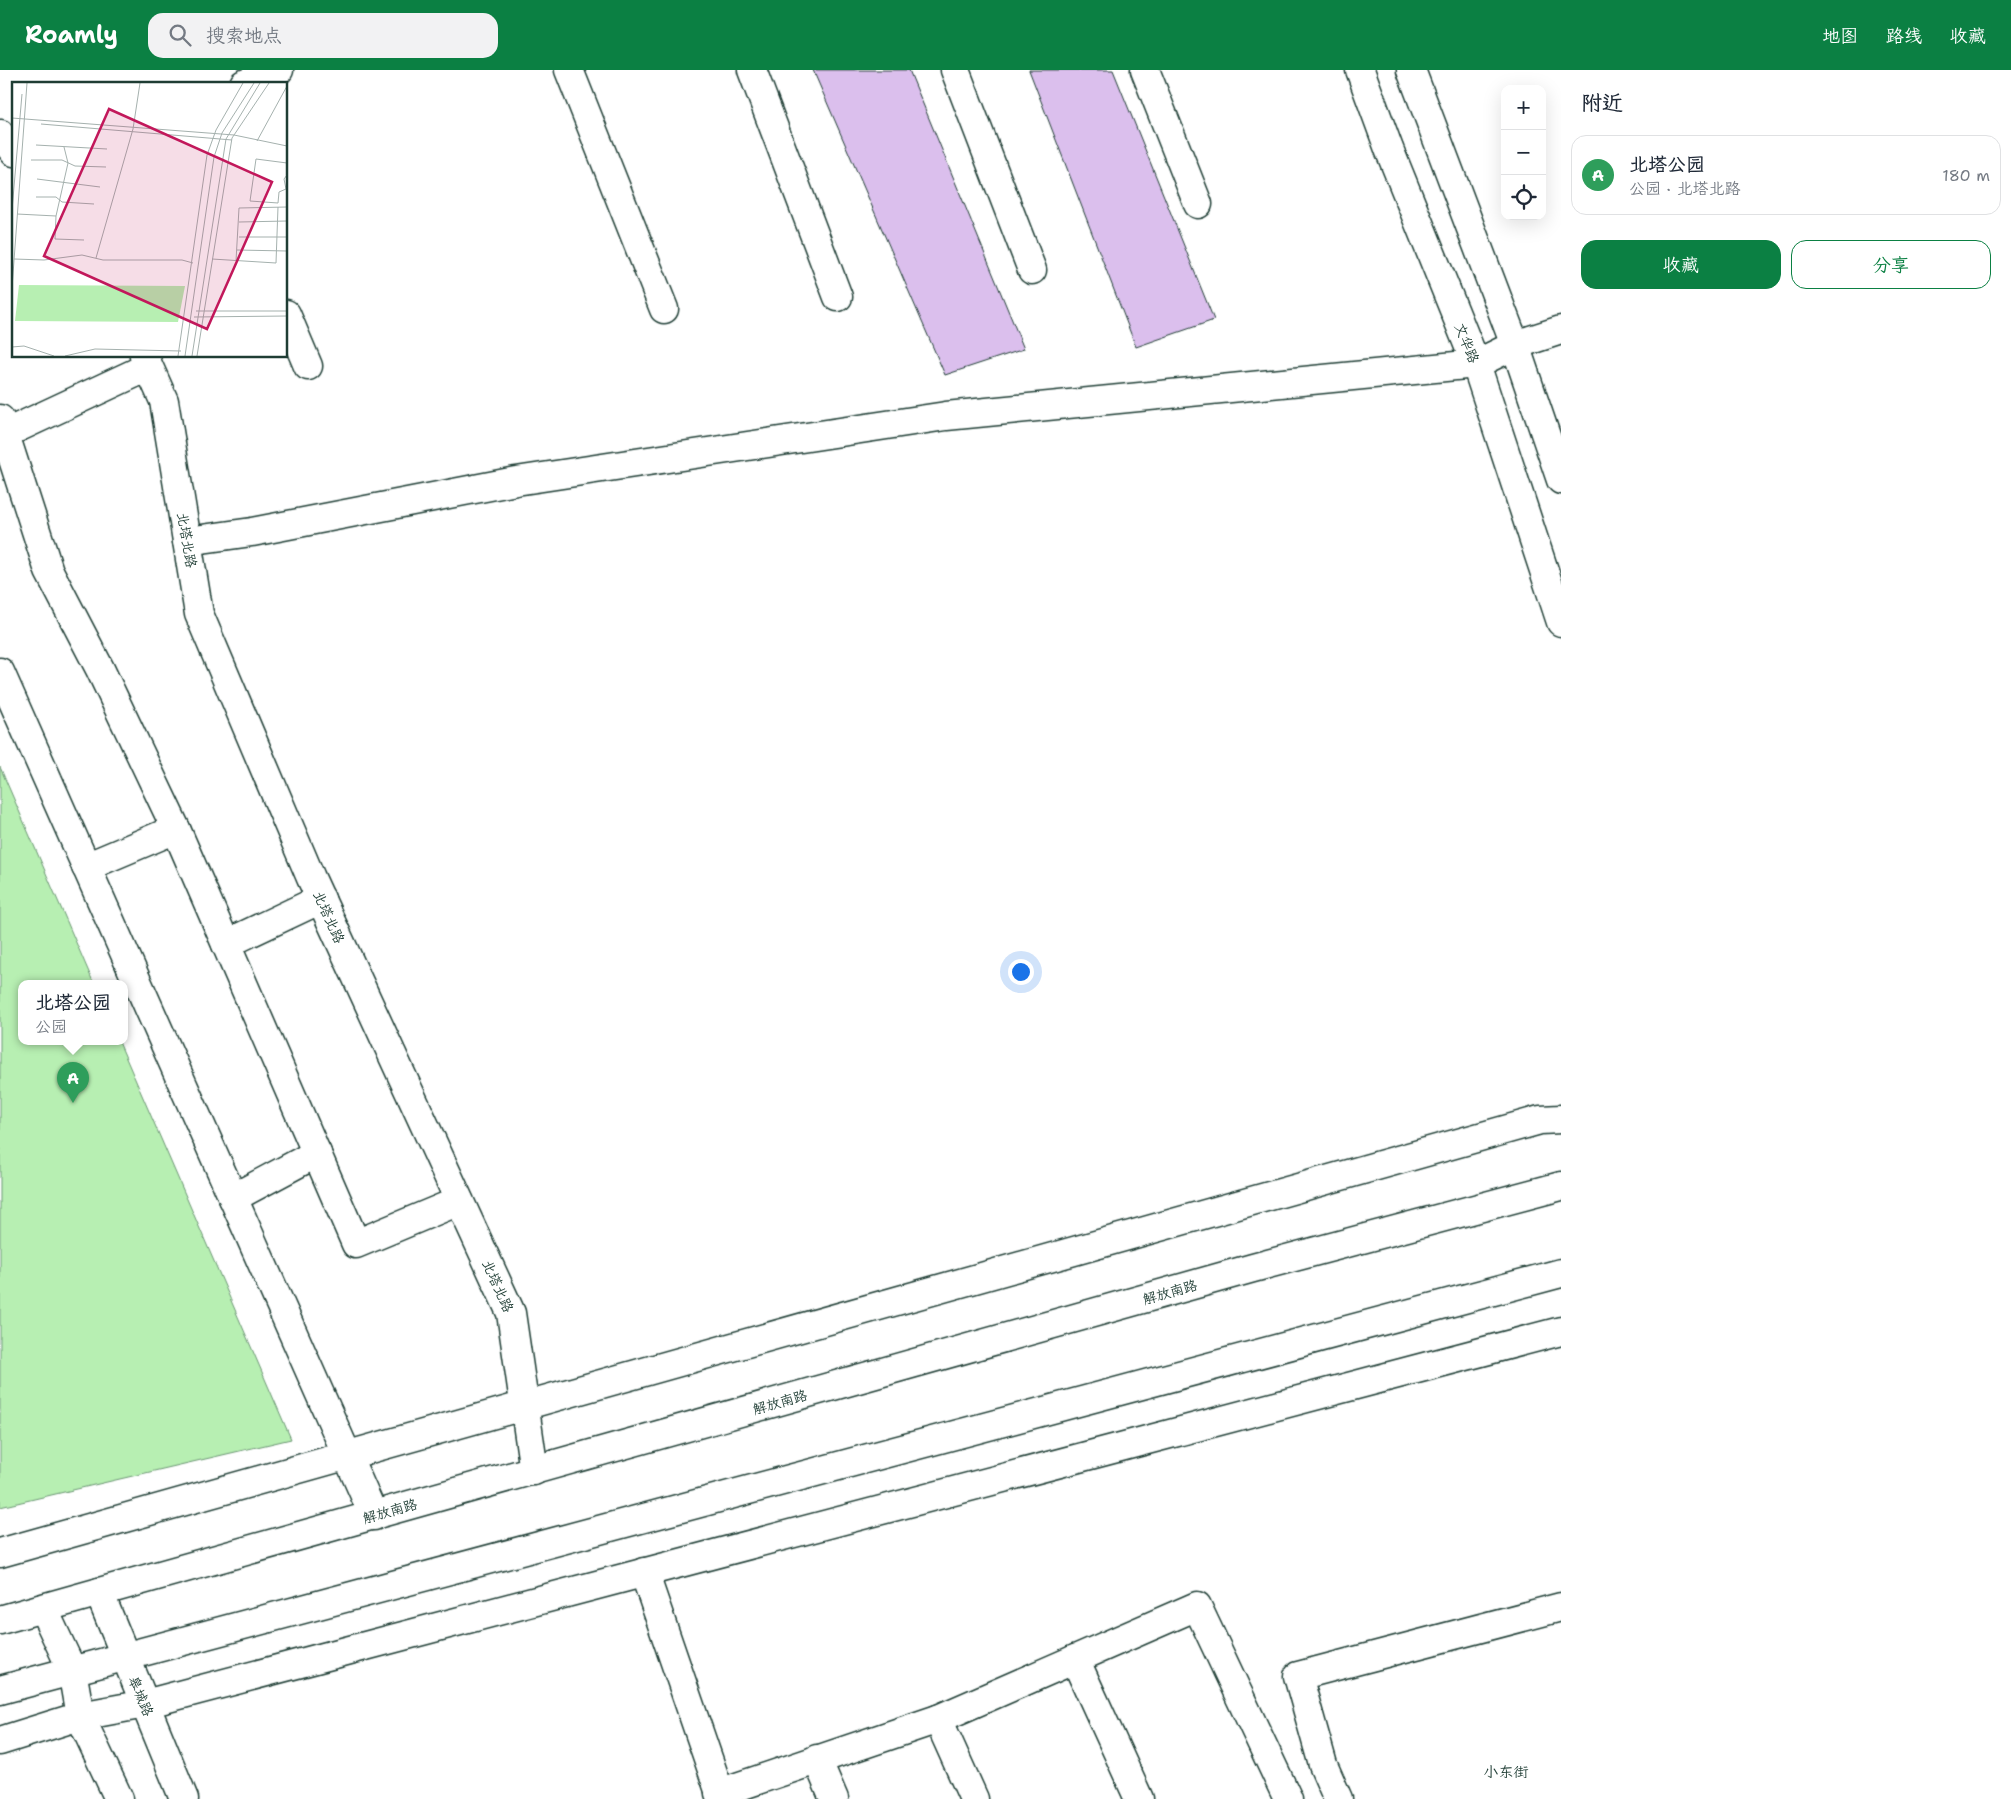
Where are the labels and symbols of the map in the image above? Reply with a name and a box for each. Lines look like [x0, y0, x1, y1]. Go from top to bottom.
inset map [12, 82, 288, 358]
street label: 文华路 [1451, 320, 1483, 366]
street label: 北塔北路 [173, 511, 201, 569]
street label: 北塔北路 [309, 888, 349, 946]
your location [1008, 959, 1034, 985]
pin: A [57, 1062, 89, 1103]
street label: 北塔北路 [478, 1257, 518, 1315]
street label: 解放南路 [1141, 1276, 1199, 1308]
street label: 解放南路 [751, 1386, 809, 1418]
street label: 解放南路 [361, 1495, 419, 1527]
street label: 皋城路 [125, 1673, 157, 1719]
district label: 小东街 [1483, 1762, 1529, 1782]

